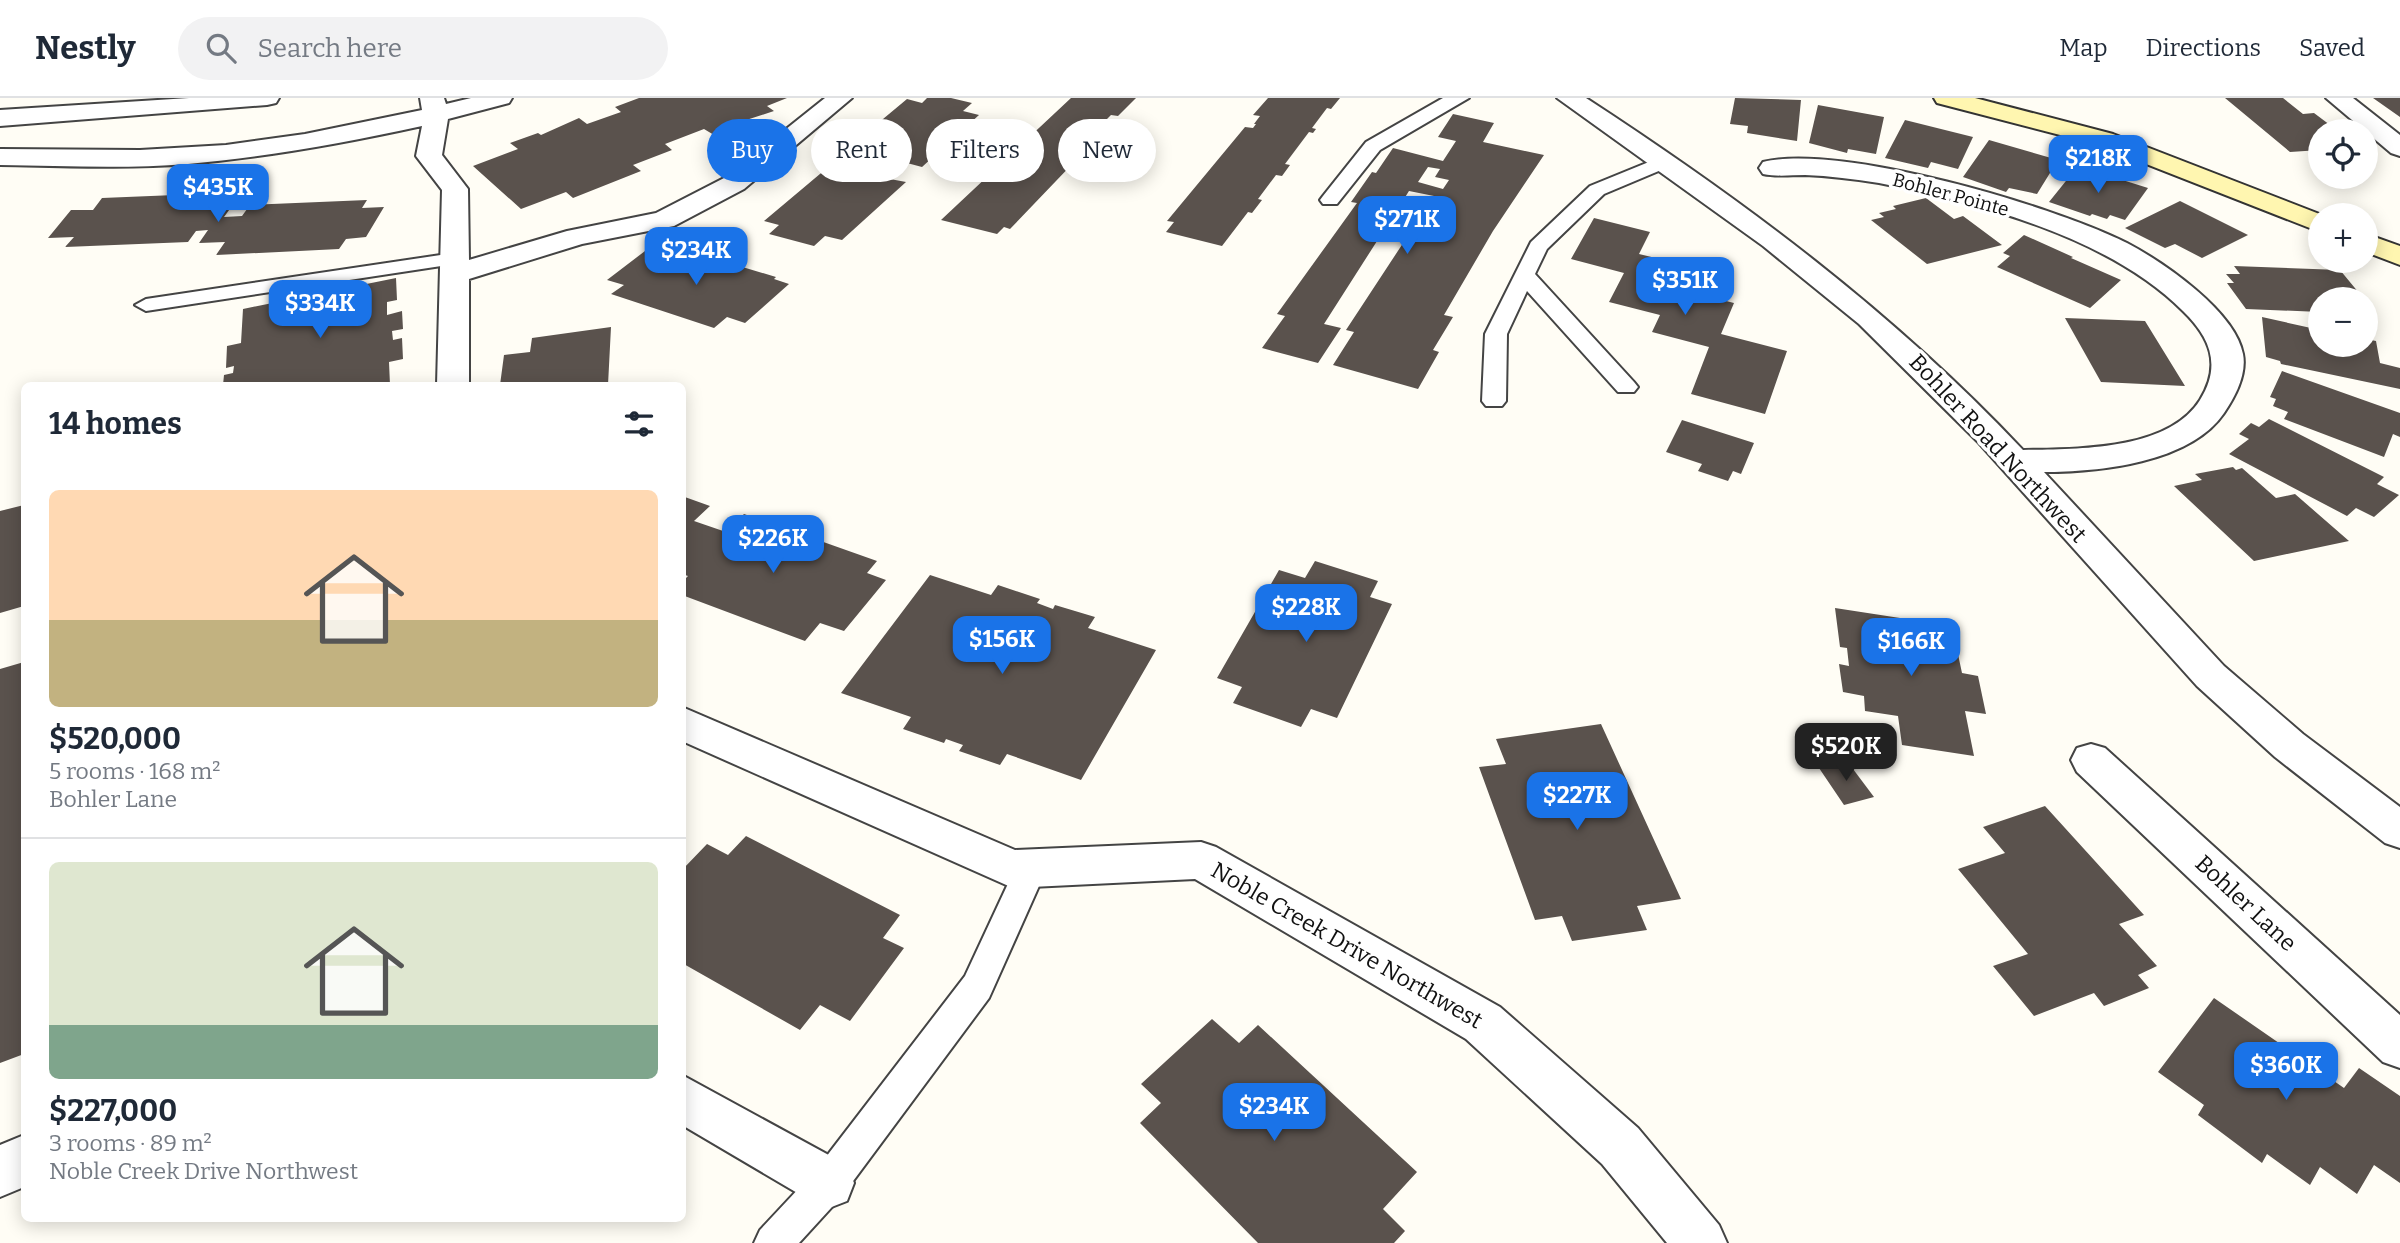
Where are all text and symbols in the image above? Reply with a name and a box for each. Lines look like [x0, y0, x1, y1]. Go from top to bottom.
search box [178, 17, 668, 80]
text: Nestly [35, 28, 136, 68]
icon: search [202, 29, 240, 67]
text: Search here [258, 33, 402, 64]
text: Map [2059, 34, 2108, 62]
text: Directions [2146, 34, 2261, 62]
text: Saved [2299, 34, 2365, 62]
chip: Buy [707, 119, 797, 182]
chip: Rent [811, 119, 912, 182]
chip: Filters [926, 119, 1044, 182]
chip: New [1058, 119, 1156, 182]
map controls [2308, 119, 2378, 357]
button: locate [2308, 119, 2378, 189]
pin: $218K [2049, 136, 2147, 195]
text: $218K [2065, 144, 2131, 172]
pin: $435K [169, 164, 267, 224]
street label: Bohler Pointe [1890, 168, 2012, 221]
text: $435K [183, 173, 253, 201]
pin: $271K [1358, 197, 1456, 256]
button: + [2308, 203, 2378, 273]
text: $271K [1374, 205, 1440, 233]
pin: $234K [647, 228, 745, 287]
text: $234K [661, 236, 731, 264]
pin: $351K [1636, 258, 1734, 317]
text: $351K [1652, 266, 1718, 294]
pin: $334K [271, 280, 369, 340]
button: − [2308, 287, 2378, 357]
text: $334K [285, 289, 355, 317]
street label: Bohler Road Northwest [1903, 348, 2093, 548]
icon: filters [620, 405, 658, 443]
text: 14 homes [49, 406, 182, 442]
pin: $226K [724, 516, 822, 575]
text: $226K [738, 524, 808, 552]
icon: home [291, 536, 417, 662]
pin: $228K [1257, 584, 1355, 644]
text: $228K [1271, 593, 1341, 621]
pin: $156K [953, 616, 1051, 676]
pin: $166K [1862, 618, 1960, 678]
text: $156K [969, 625, 1035, 653]
text: $166K [1877, 627, 1945, 655]
text: $520,000 [49, 721, 181, 757]
pin: $520K [1797, 724, 1895, 783]
text: $520K [1811, 732, 1881, 760]
text: 5 rooms · 168 m² [49, 757, 220, 785]
pin: $227K [1528, 772, 1626, 832]
text: $227K [1543, 781, 1611, 809]
text: Bohler Lane [49, 785, 177, 813]
street label: Bohler Lane [2190, 849, 2302, 957]
street label: Noble Creek Drive Northwest [1206, 856, 1488, 1034]
icon: home [291, 908, 417, 1034]
pin: $360K [2237, 1042, 2335, 1102]
text: $360K [2250, 1051, 2322, 1079]
pin: $234K [1225, 1084, 1323, 1143]
text: $234K [1239, 1092, 1309, 1120]
text: $227,000 [49, 1093, 177, 1129]
text: 3 rooms · 89 m² [49, 1129, 212, 1157]
text: Noble Creek Drive Northwest [49, 1157, 358, 1185]

